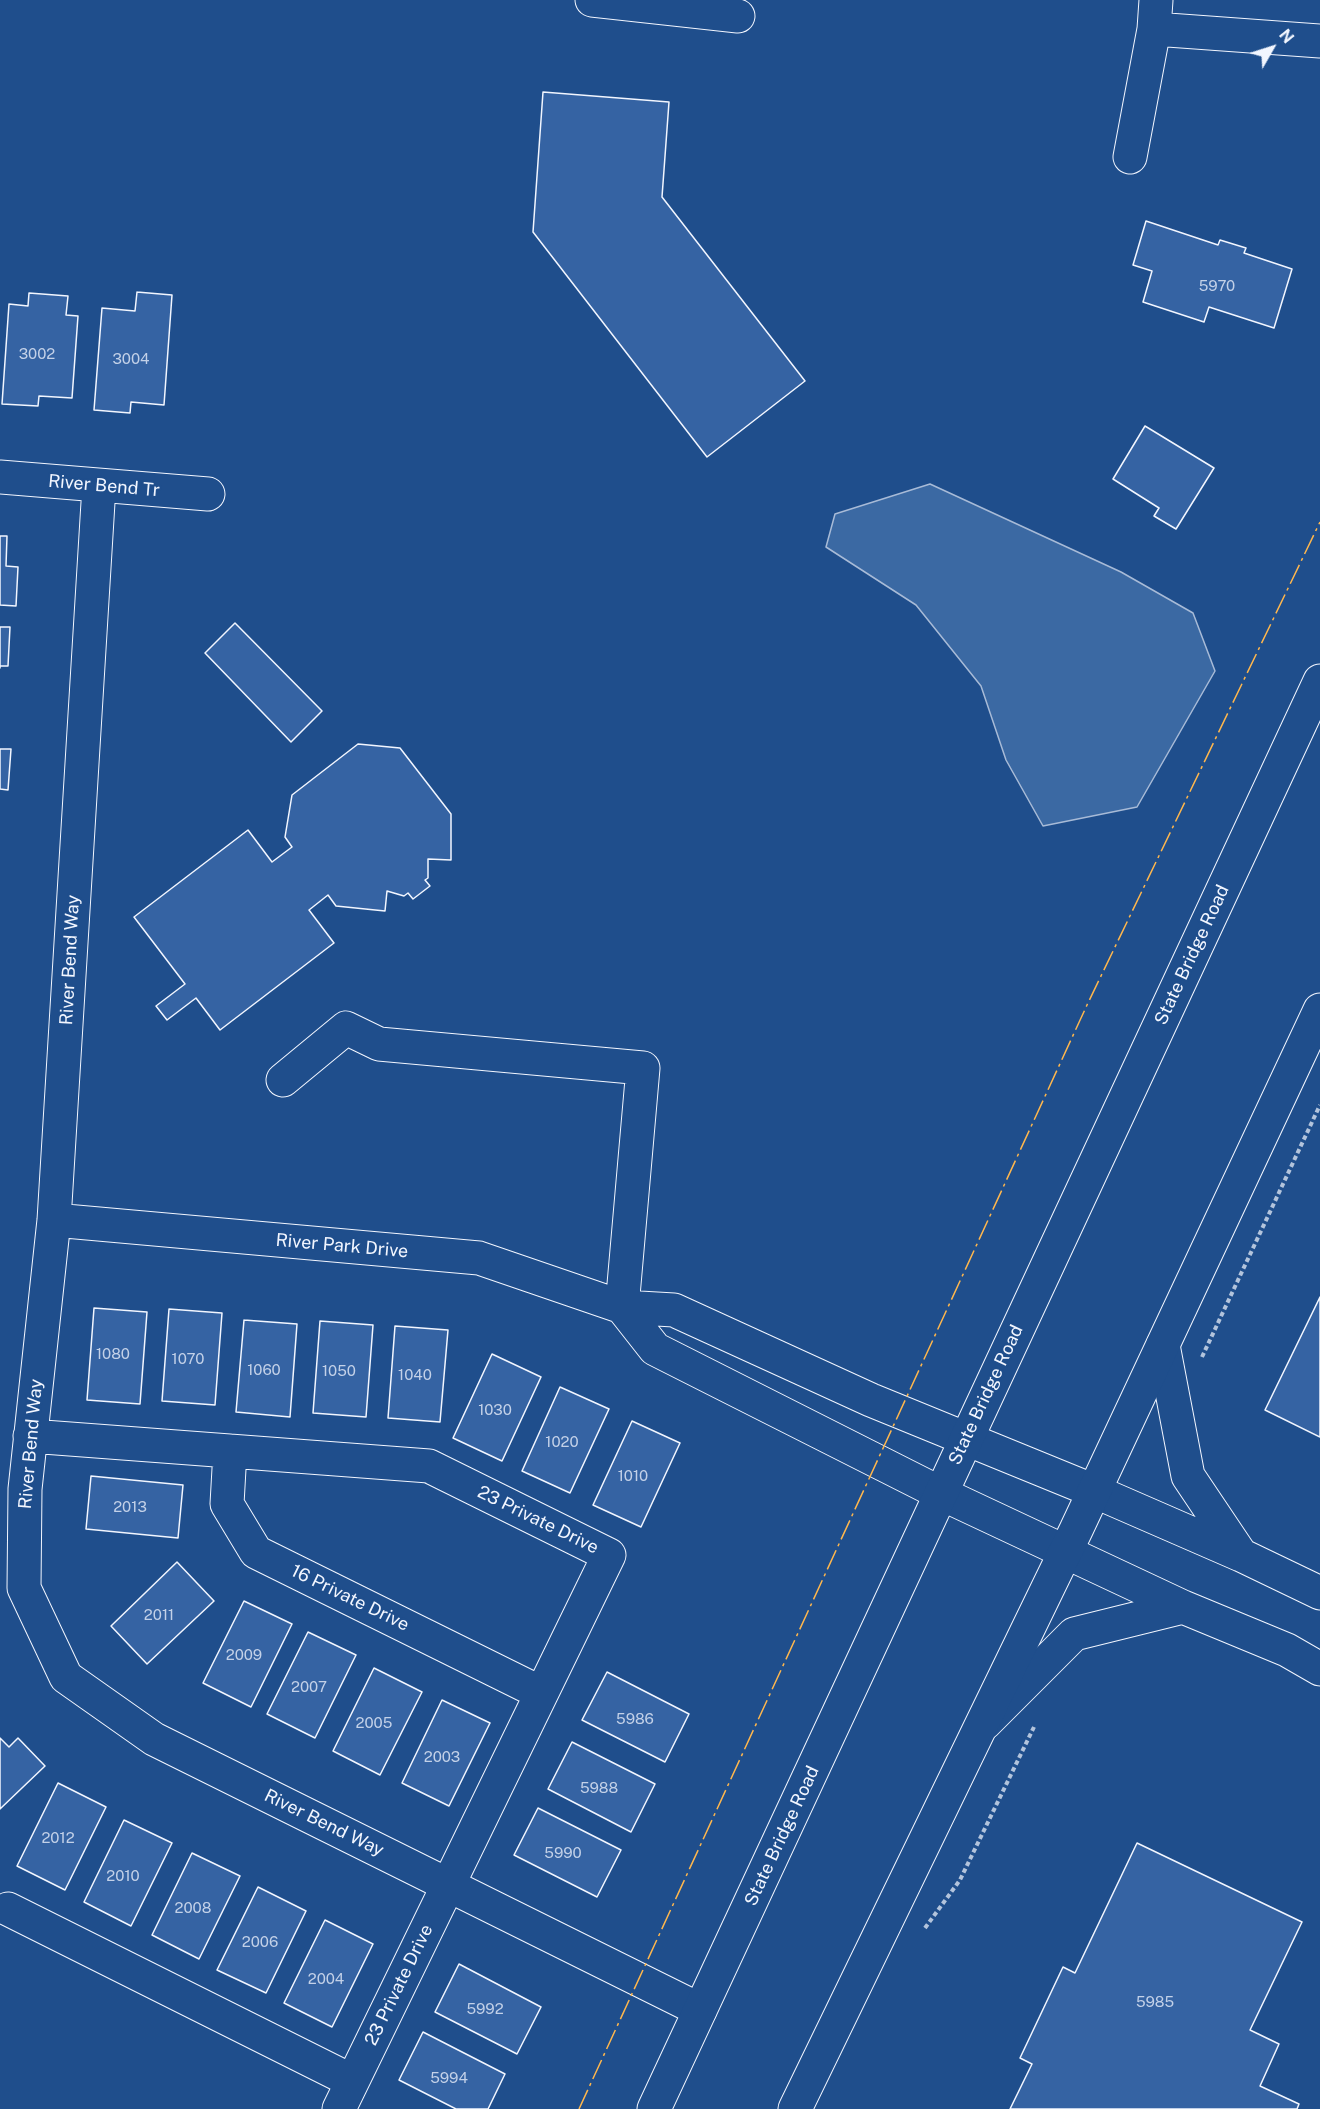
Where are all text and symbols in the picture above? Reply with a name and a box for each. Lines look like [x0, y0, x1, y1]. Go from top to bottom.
north arrow [1242, 18, 1302, 78]
text: N [1275, 26, 1298, 47]
house number: 5970 [1199, 277, 1235, 295]
house number: 3002 [19, 345, 55, 363]
house number: 3004 [112, 350, 150, 368]
street label: River Bend Tr [47, 470, 161, 502]
street label: State Bridge Road [1150, 882, 1234, 1028]
street label: River Bend Way [56, 894, 84, 1026]
street label: River Park Drive [275, 1229, 409, 1263]
street label: State Bridge Road [944, 1322, 1028, 1468]
house number: 1080 [96, 1345, 130, 1363]
house number: 1070 [172, 1350, 204, 1368]
house number: 1060 [247, 1361, 281, 1379]
house number: 1050 [322, 1362, 356, 1380]
house number: 1040 [398, 1366, 432, 1384]
street label: River Bend Way [15, 1378, 47, 1510]
house number: 1030 [478, 1401, 512, 1419]
house number: 1020 [545, 1433, 579, 1451]
house number: 1010 [618, 1467, 648, 1485]
street label: 23 Private Drive [474, 1481, 602, 1559]
house number: 2013 [113, 1498, 147, 1516]
street label: 16 Private Drive [287, 1560, 413, 1636]
house number: 2011 [144, 1606, 174, 1624]
house number: 2009 [226, 1646, 262, 1664]
house number: 2007 [291, 1678, 327, 1696]
house number: 5986 [616, 1710, 654, 1728]
house number: 2005 [356, 1714, 392, 1732]
house number: 2003 [424, 1748, 460, 1766]
street label: State Bridge Road [740, 1763, 824, 1909]
house number: 5988 [580, 1779, 618, 1797]
street label: River Bend Way [261, 1785, 387, 1861]
house number: 2012 [41, 1829, 75, 1847]
house number: 5990 [544, 1844, 582, 1862]
house number: 2010 [106, 1867, 140, 1885]
house number: 2008 [175, 1899, 211, 1917]
street label: 23 Private Drive [360, 1921, 438, 2049]
house number: 2006 [242, 1933, 278, 1951]
house number: 2004 [308, 1970, 344, 1988]
house number: 5985 [1136, 1993, 1174, 2011]
house number: 5992 [466, 2000, 504, 2018]
house number: 5994 [430, 2069, 468, 2087]

